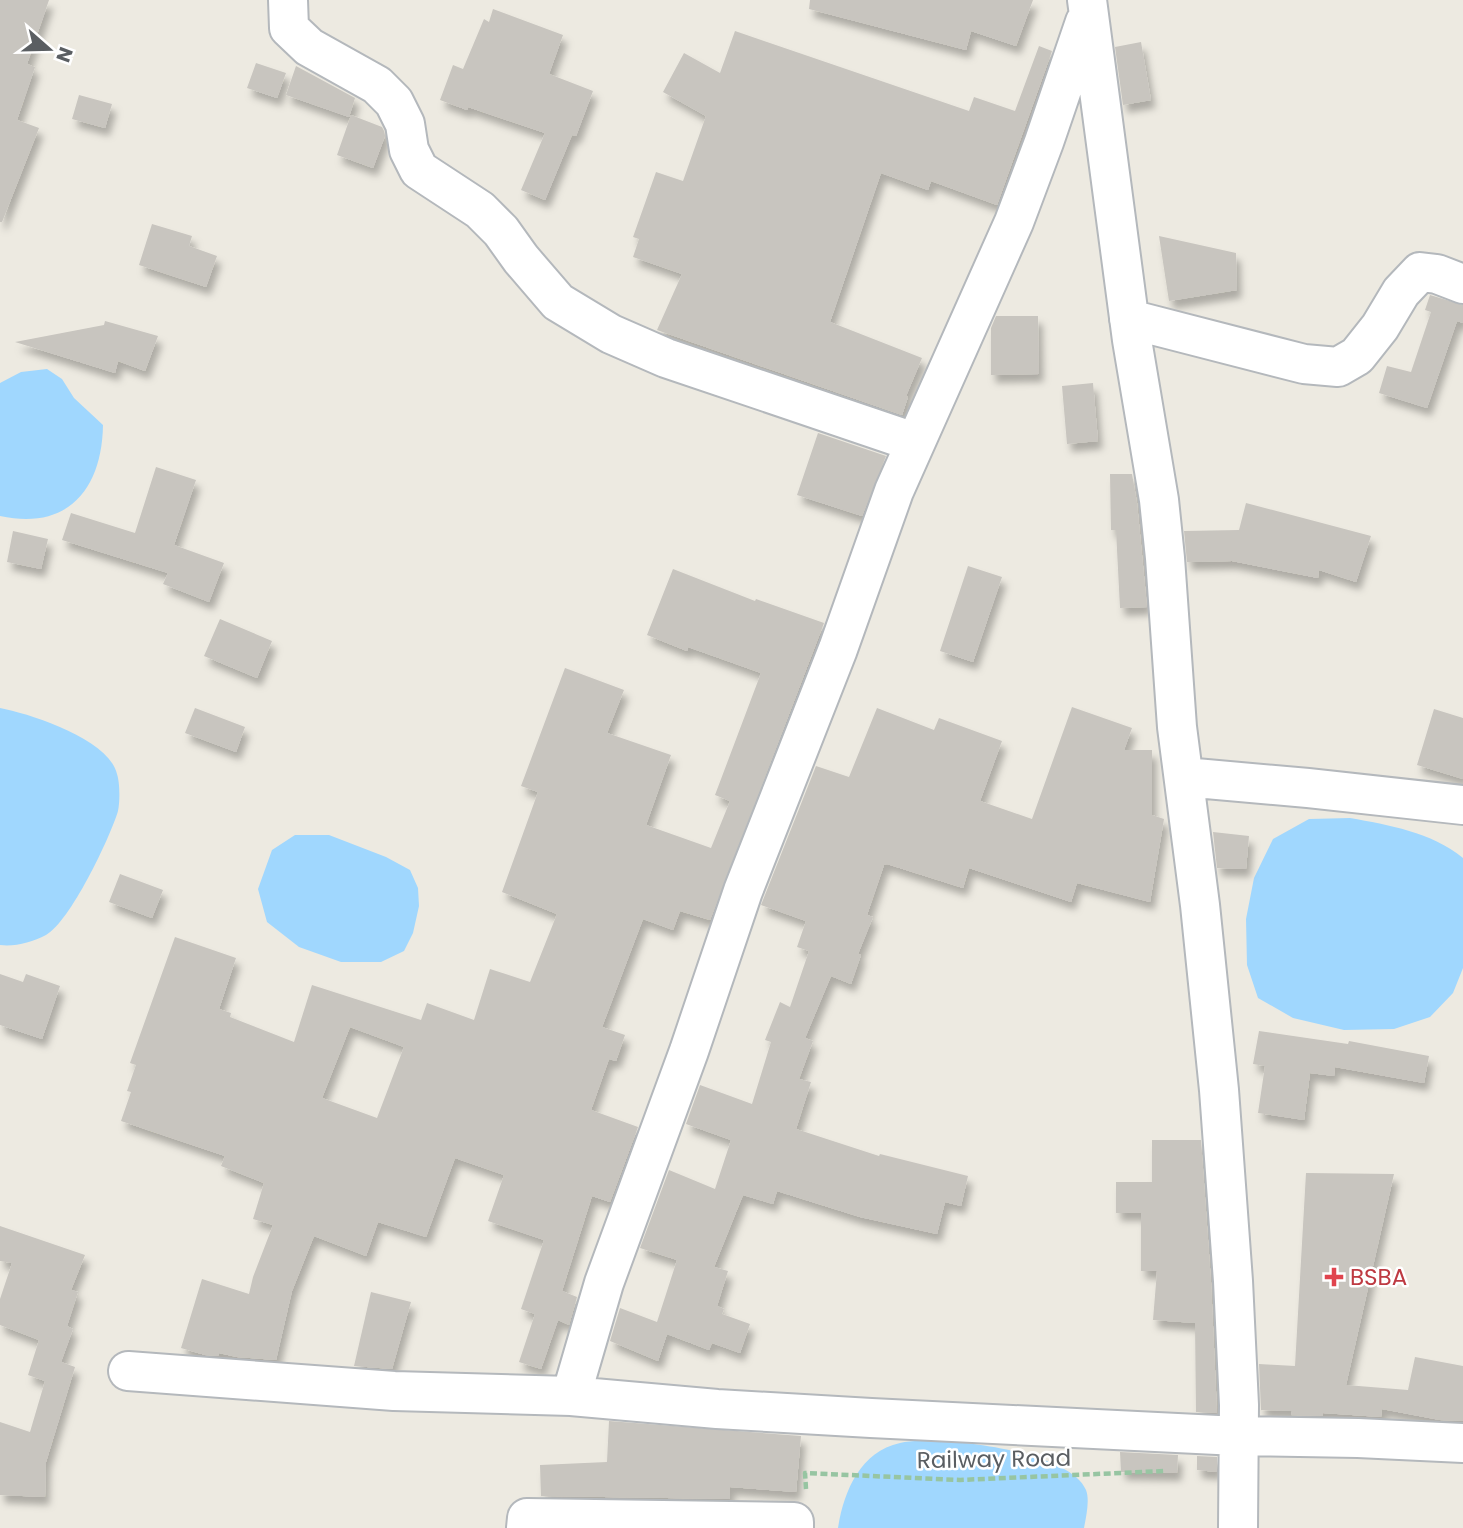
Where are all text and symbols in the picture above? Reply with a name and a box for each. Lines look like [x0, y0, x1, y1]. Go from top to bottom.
north arrow [14, 14, 84, 84]
text: N [49, 43, 80, 66]
place label: BSBA [1350, 1261, 1407, 1293]
marker: BSBA [1324, 1267, 1344, 1287]
street label: Railway Road [917, 1442, 1071, 1476]

